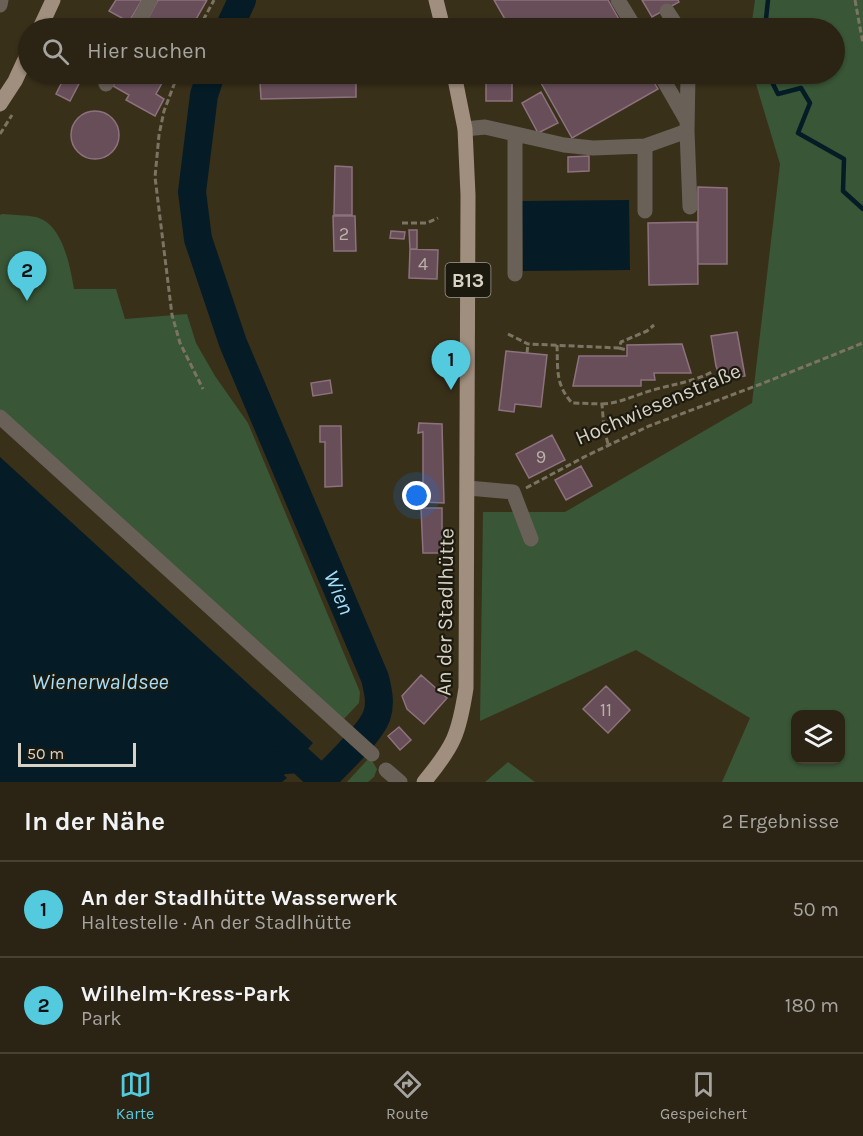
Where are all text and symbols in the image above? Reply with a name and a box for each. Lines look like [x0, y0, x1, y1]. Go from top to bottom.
search box [18, 18, 845, 84]
icon: search [39, 35, 72, 68]
text: Hier suchen [87, 38, 207, 64]
house number: 2 [339, 223, 349, 245]
pin: 2 [8, 252, 46, 301]
house number: 4 [418, 253, 428, 275]
road number: B13 [446, 263, 490, 297]
pin: 1 [432, 340, 470, 390]
street label: Hochwiesenstraße [572, 358, 744, 450]
house number: 9 [536, 446, 546, 468]
your location [402, 481, 431, 510]
street label: An der Stadlhütte [432, 528, 458, 696]
water label: Wien [318, 566, 360, 619]
water label: Wienerwaldsee [31, 669, 169, 695]
house number: 11 [600, 699, 612, 721]
map controls [791, 710, 845, 764]
button: layers [791, 710, 845, 764]
scale bar [18, 740, 136, 768]
text: 50 m [27, 744, 64, 763]
text: In der Nähe [24, 806, 165, 837]
text: 2 Ergebnisse [722, 810, 839, 833]
text: An der Stadlhütte Wasserwerk [81, 885, 398, 911]
text: 1 [40, 898, 47, 921]
text: 50 m [792, 898, 839, 921]
text: Haltestelle · An der Stadlhütte [81, 911, 352, 934]
text: Wilhelm-Kress-Park [81, 981, 290, 1007]
text: 2 [37, 994, 50, 1017]
text: 180 m [785, 994, 839, 1017]
text: Park [81, 1007, 122, 1030]
tab: Karte [116, 1068, 154, 1123]
tab: Route [386, 1068, 428, 1123]
tab: Gespeichert [660, 1068, 747, 1123]

